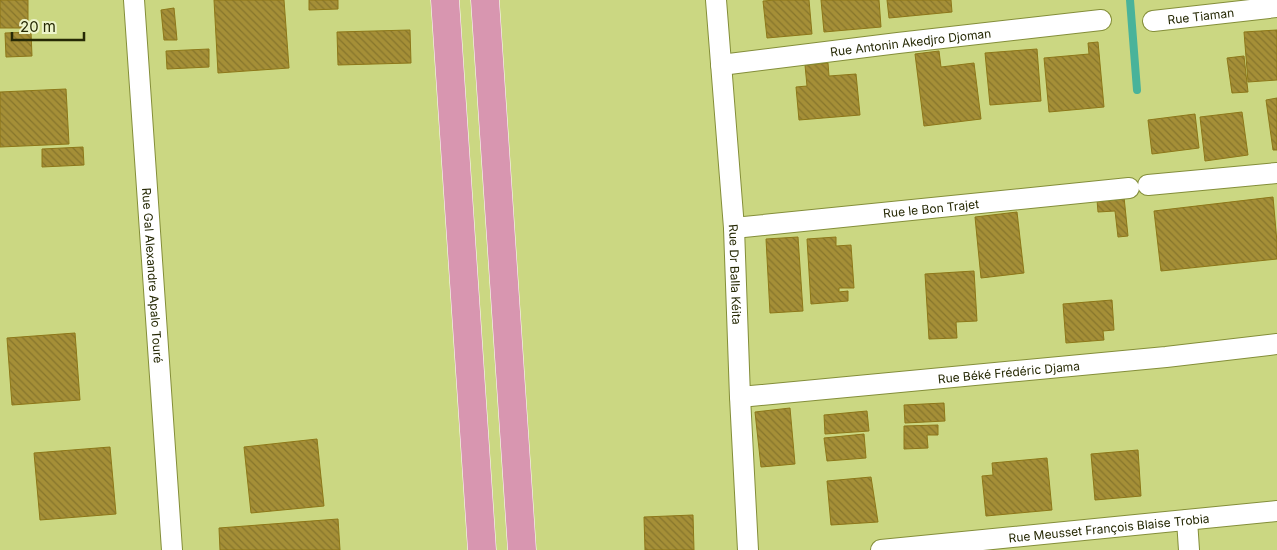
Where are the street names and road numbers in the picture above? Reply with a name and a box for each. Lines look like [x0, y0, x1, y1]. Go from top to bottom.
street label: Rue Tiaman [1167, 4, 1235, 27]
street label: Rue Antonin Akedjro Djoman [829, 25, 992, 59]
street label: Rue Gal Alexandre Apalo Touré [139, 187, 167, 364]
street label: Rue le Bon Trajet [882, 196, 980, 220]
street label: Rue Dr Balla Kéita [726, 223, 745, 325]
street label: Rue Béké Frédéric Djama [937, 358, 1081, 386]
street label: Rue Meusset François Blaise Trobia [1008, 510, 1210, 545]

